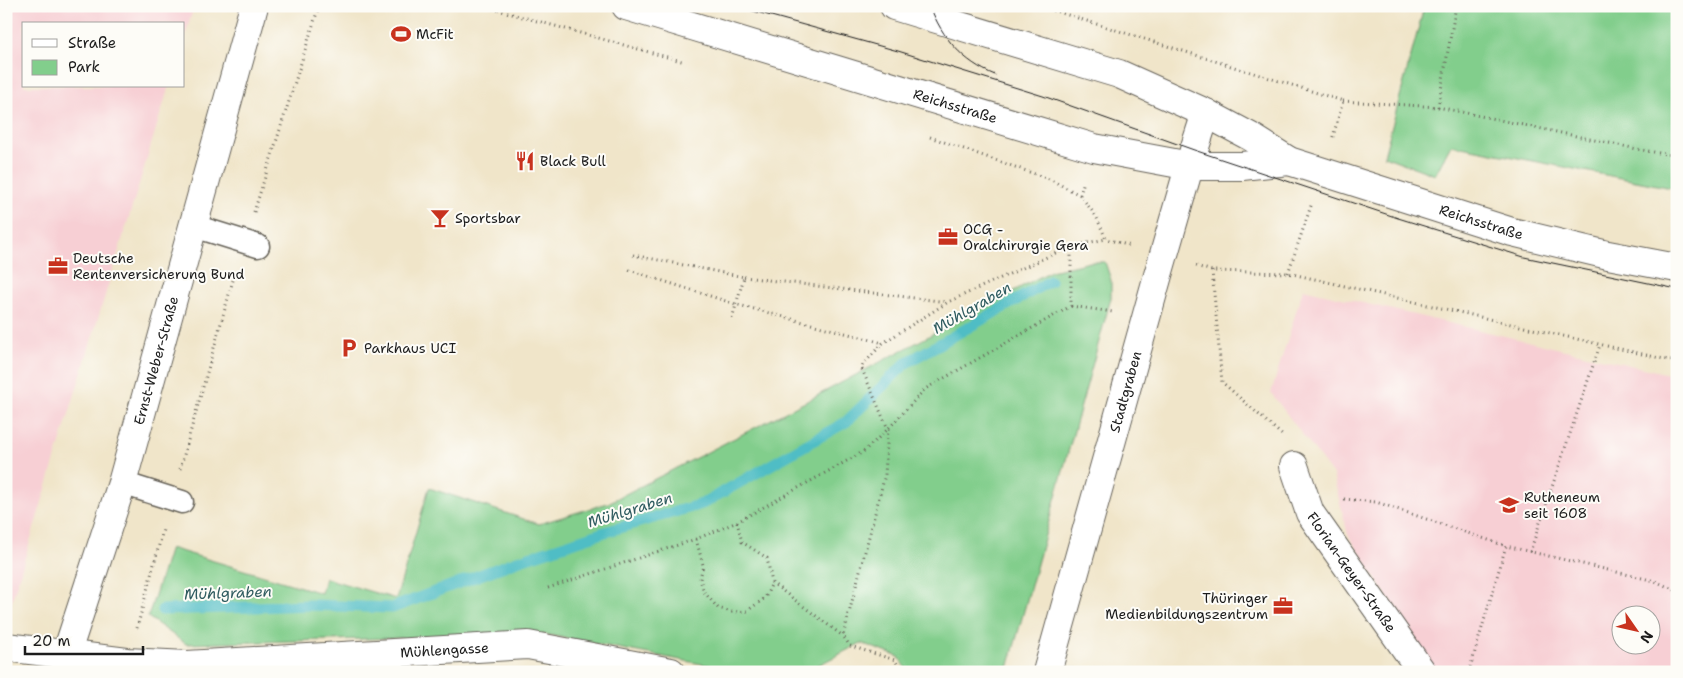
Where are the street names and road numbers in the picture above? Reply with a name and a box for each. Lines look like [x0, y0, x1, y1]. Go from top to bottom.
street label: Reichsstraße [911, 85, 999, 127]
street label: Reichsstraße [1437, 200, 1525, 243]
street label: Ernst-Weber-Straße [130, 294, 182, 427]
street label: Stadtgraben [1105, 349, 1145, 435]
street label: Florian-Geyer-Straße [1303, 509, 1400, 636]
street label: Mühlengasse [400, 638, 490, 661]

